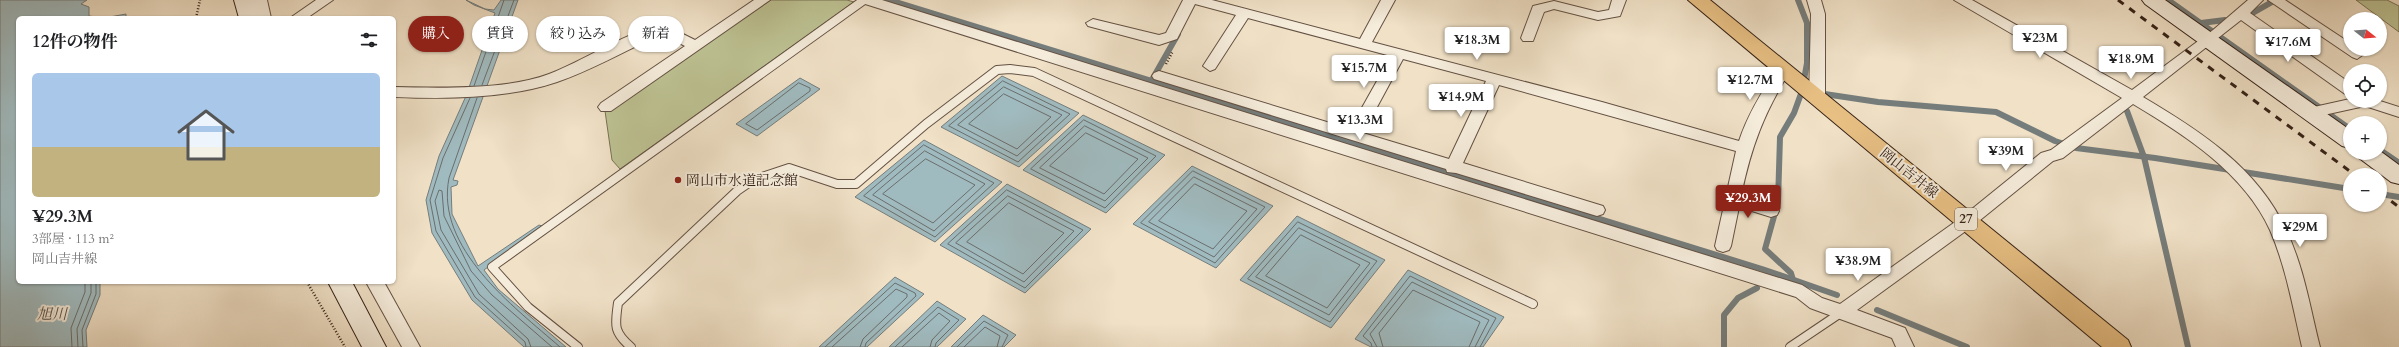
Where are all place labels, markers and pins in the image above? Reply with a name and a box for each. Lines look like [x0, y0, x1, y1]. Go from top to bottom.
pin: ¥23M [2016, 25, 2064, 59]
pin: ¥18.3M [1444, 27, 1510, 61]
pin: ¥17.6M [2255, 29, 2321, 63]
pin: ¥18.9M [2098, 46, 2164, 80]
pin: ¥15.7M [1331, 55, 1397, 89]
pin: ¥12.7M [1717, 67, 1783, 101]
pin: ¥14.9M [1428, 84, 1494, 118]
pin: ¥13.3M [1327, 107, 1393, 141]
pin: ¥39M [1982, 138, 2030, 172]
place label: 岡山市水道記念館 [686, 171, 798, 190]
marker: 岡山市水道記念館 [673, 175, 683, 185]
pin: ¥29.3M [1715, 185, 1781, 219]
pin: ¥29M [2276, 214, 2324, 248]
pin: ¥38.9M [1825, 248, 1891, 282]

